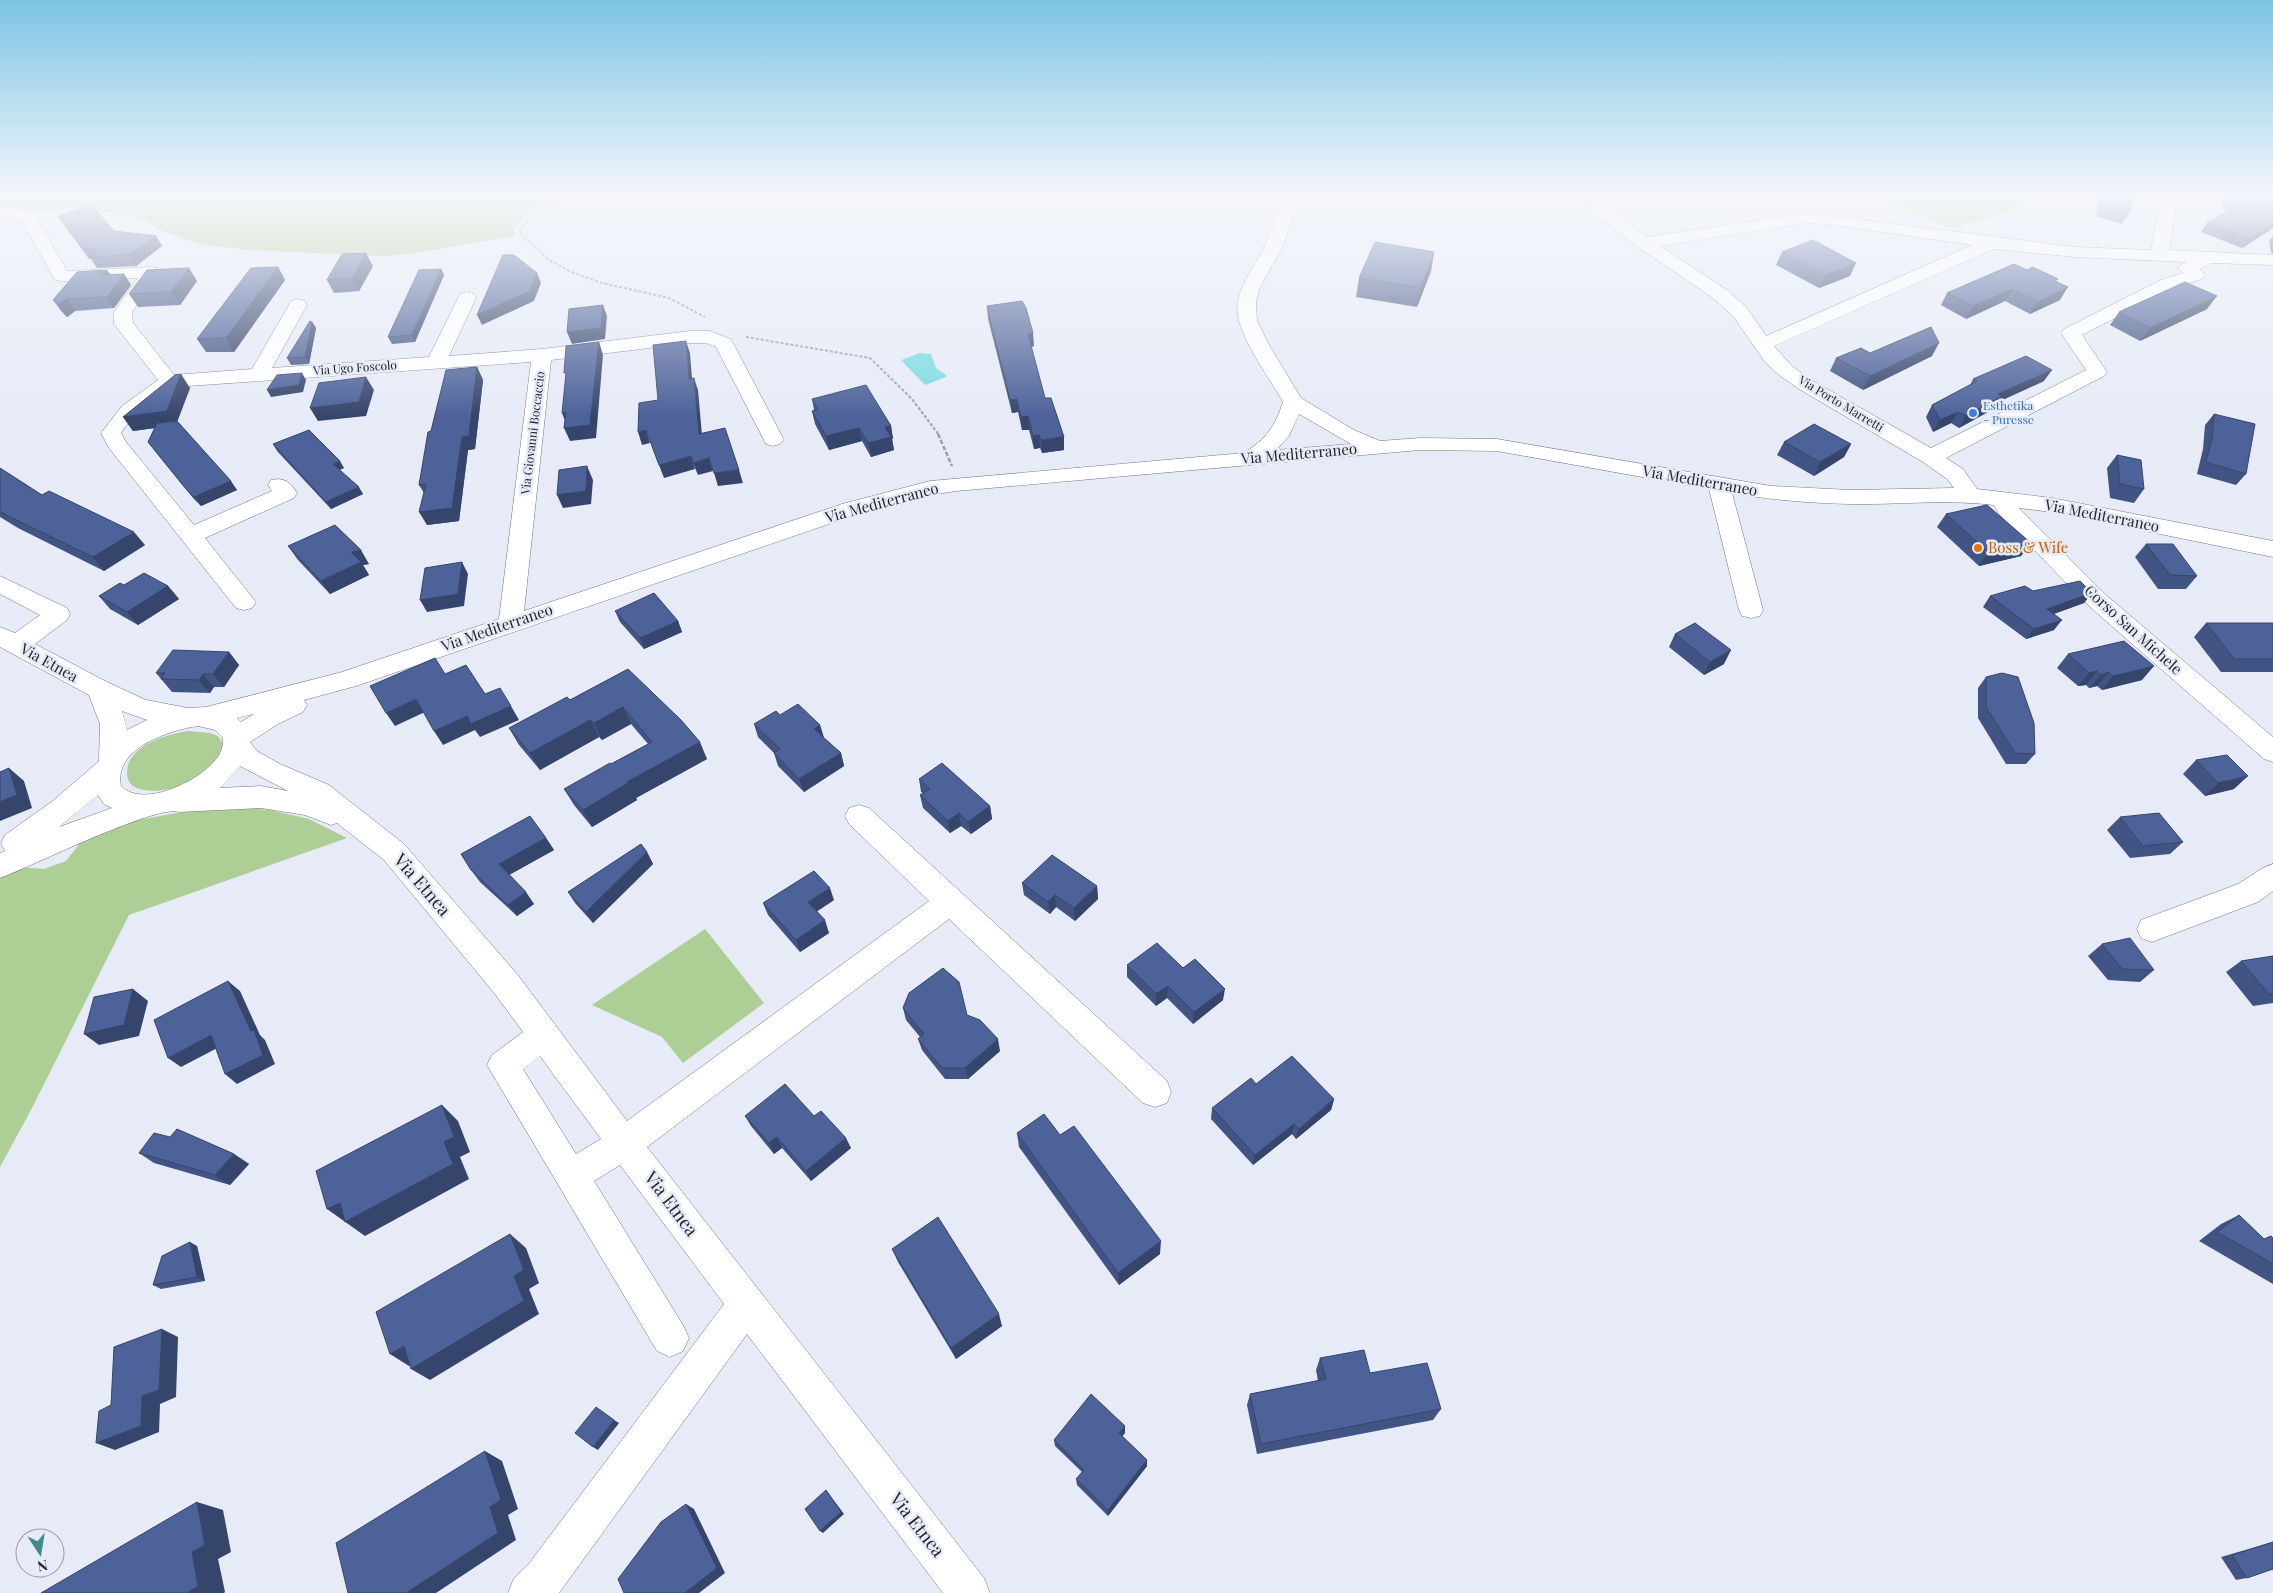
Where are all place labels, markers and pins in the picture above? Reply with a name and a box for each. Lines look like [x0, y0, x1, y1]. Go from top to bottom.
place label: Esthetika - Puresse [1983, 397, 2034, 427]
marker: Esthetika - Puresse [1967, 407, 1979, 419]
place label: Boss & Wife [1988, 537, 2068, 557]
marker: Boss & Wife [1972, 542, 1984, 554]

